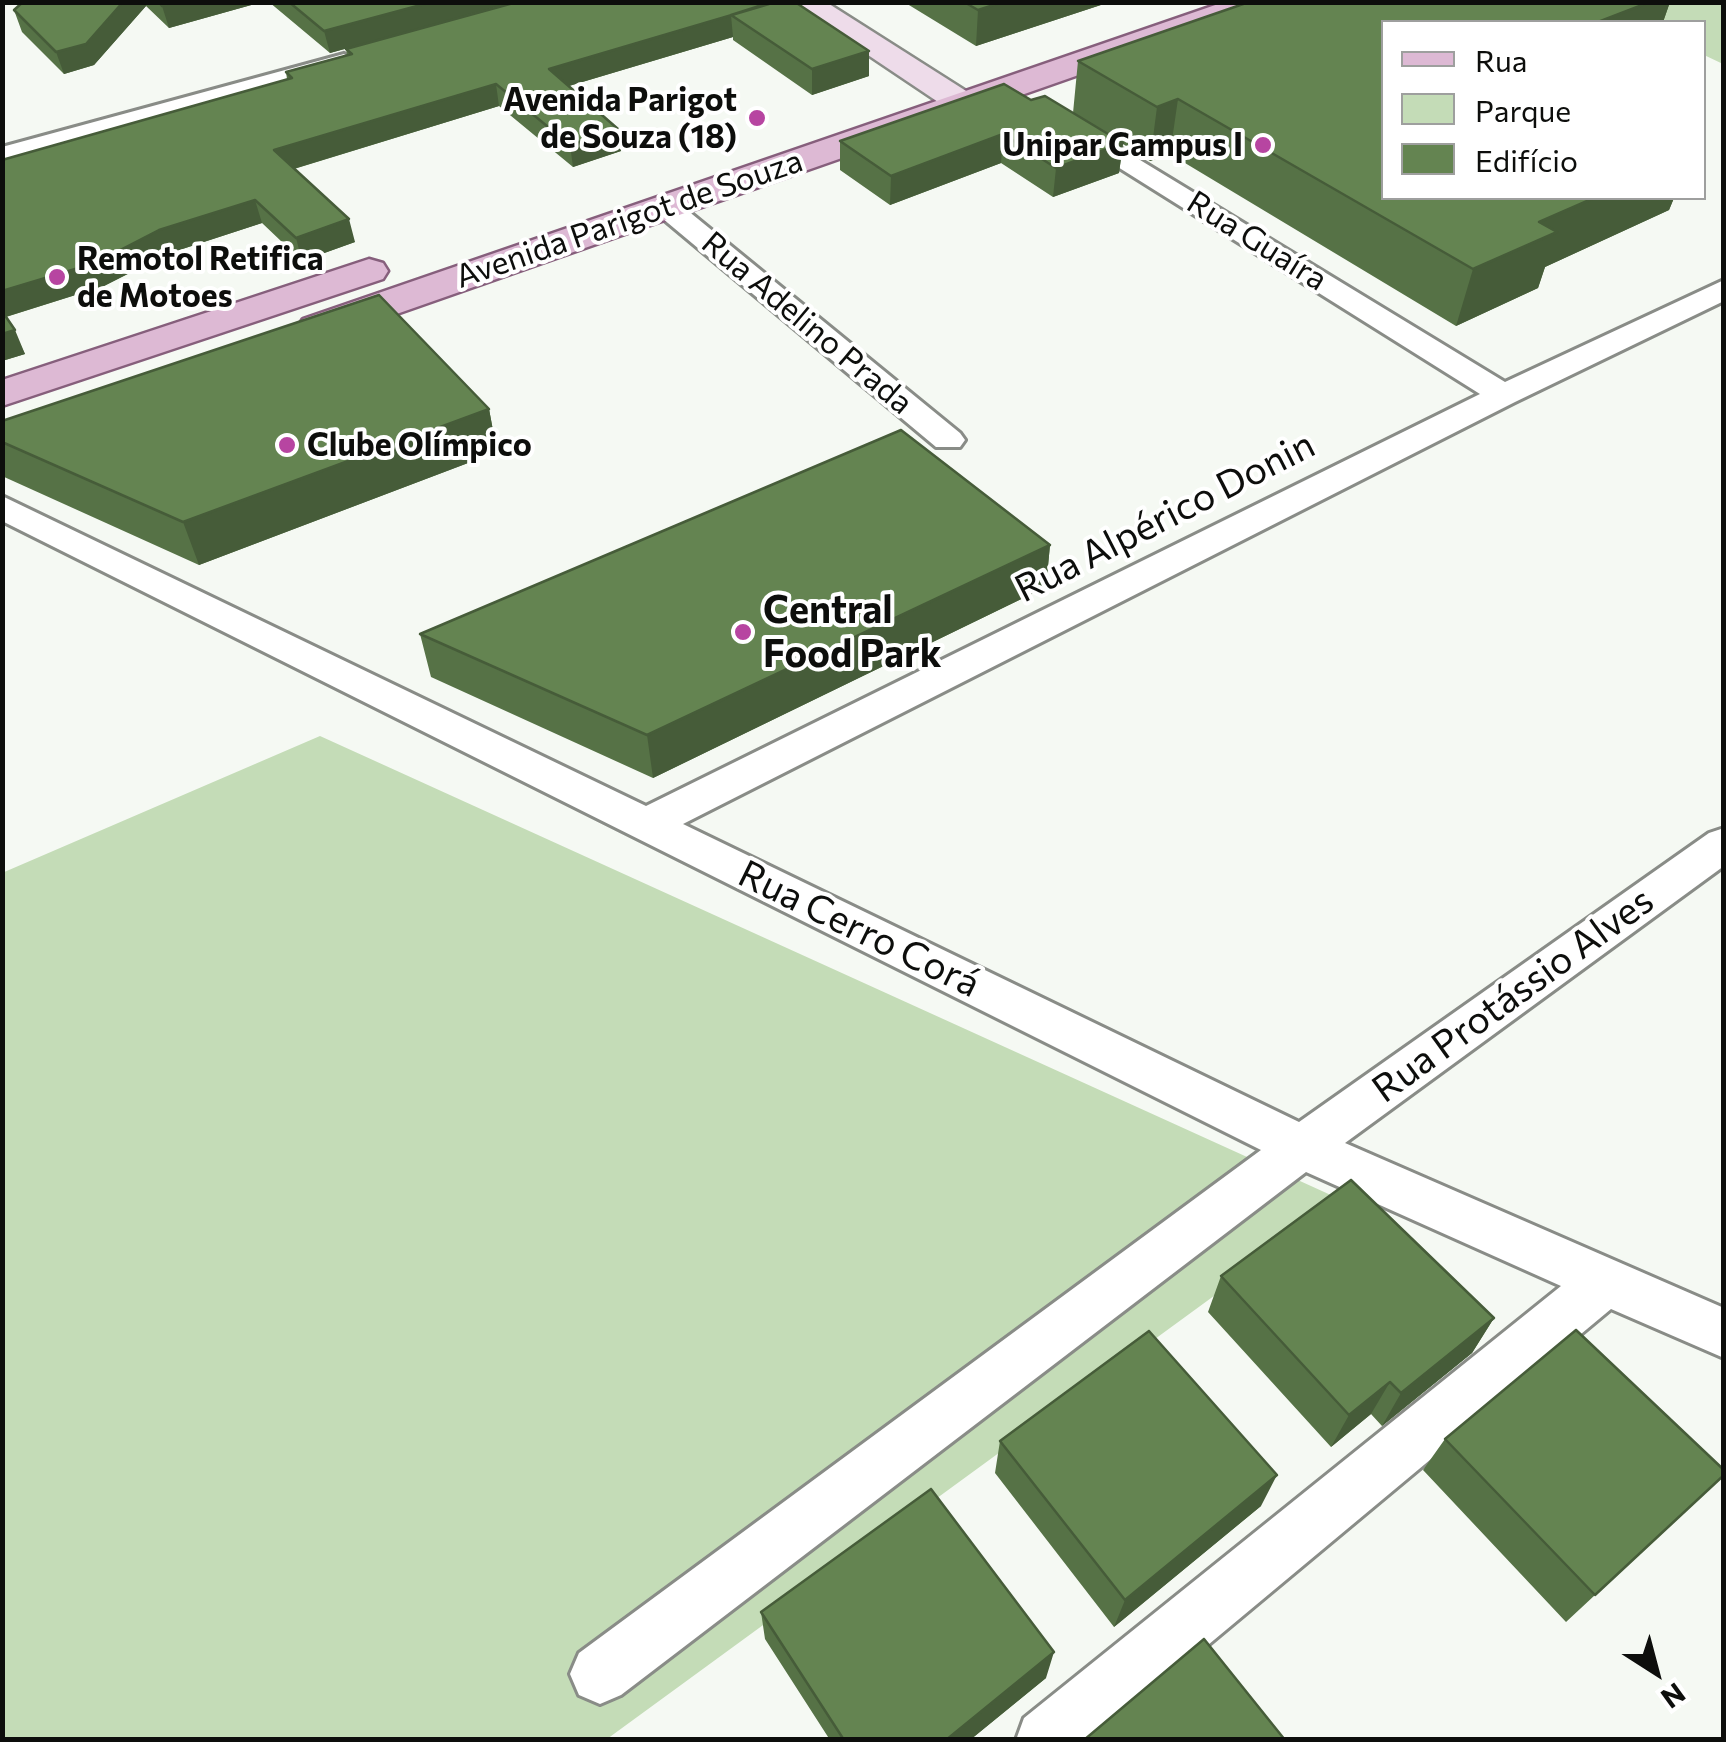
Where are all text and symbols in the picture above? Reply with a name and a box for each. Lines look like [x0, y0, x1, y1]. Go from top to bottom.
legend [1381, 20, 1706, 200]
text: Rua [1475, 41, 1527, 78]
place label: Avenida Parigot de Souza (18) [503, 81, 737, 156]
text: Parque [1475, 91, 1571, 128]
marker: Avenida Parigot de Souza (18) [746, 107, 768, 129]
place label: Unipar Campus I [1002, 126, 1243, 164]
marker: Unipar Campus I [1252, 134, 1274, 156]
text: Edifício [1475, 141, 1578, 178]
street label: Avenida Parigot de Souza [450, 142, 808, 296]
street label: Rua Guaíra [1180, 183, 1334, 299]
street label: Rua Adelino Prada [694, 224, 920, 422]
place label: Remotol Retifica de Motoes [77, 240, 324, 315]
marker: Remotol Retifica de Motoes [46, 266, 68, 288]
street label: Rua Alpérico Donin [1008, 422, 1322, 612]
place label: Clube Olímpico [307, 426, 532, 464]
marker: Clube Olímpico [276, 434, 298, 456]
place label: Central Food Park [763, 587, 942, 676]
marker: Central Food Park [732, 621, 754, 643]
street label: Rua Cerro Corá [731, 851, 987, 1007]
street label: Rua Protássio Alves [1364, 878, 1662, 1112]
north arrow [1606, 1622, 1706, 1722]
text: N [1655, 1676, 1692, 1716]

